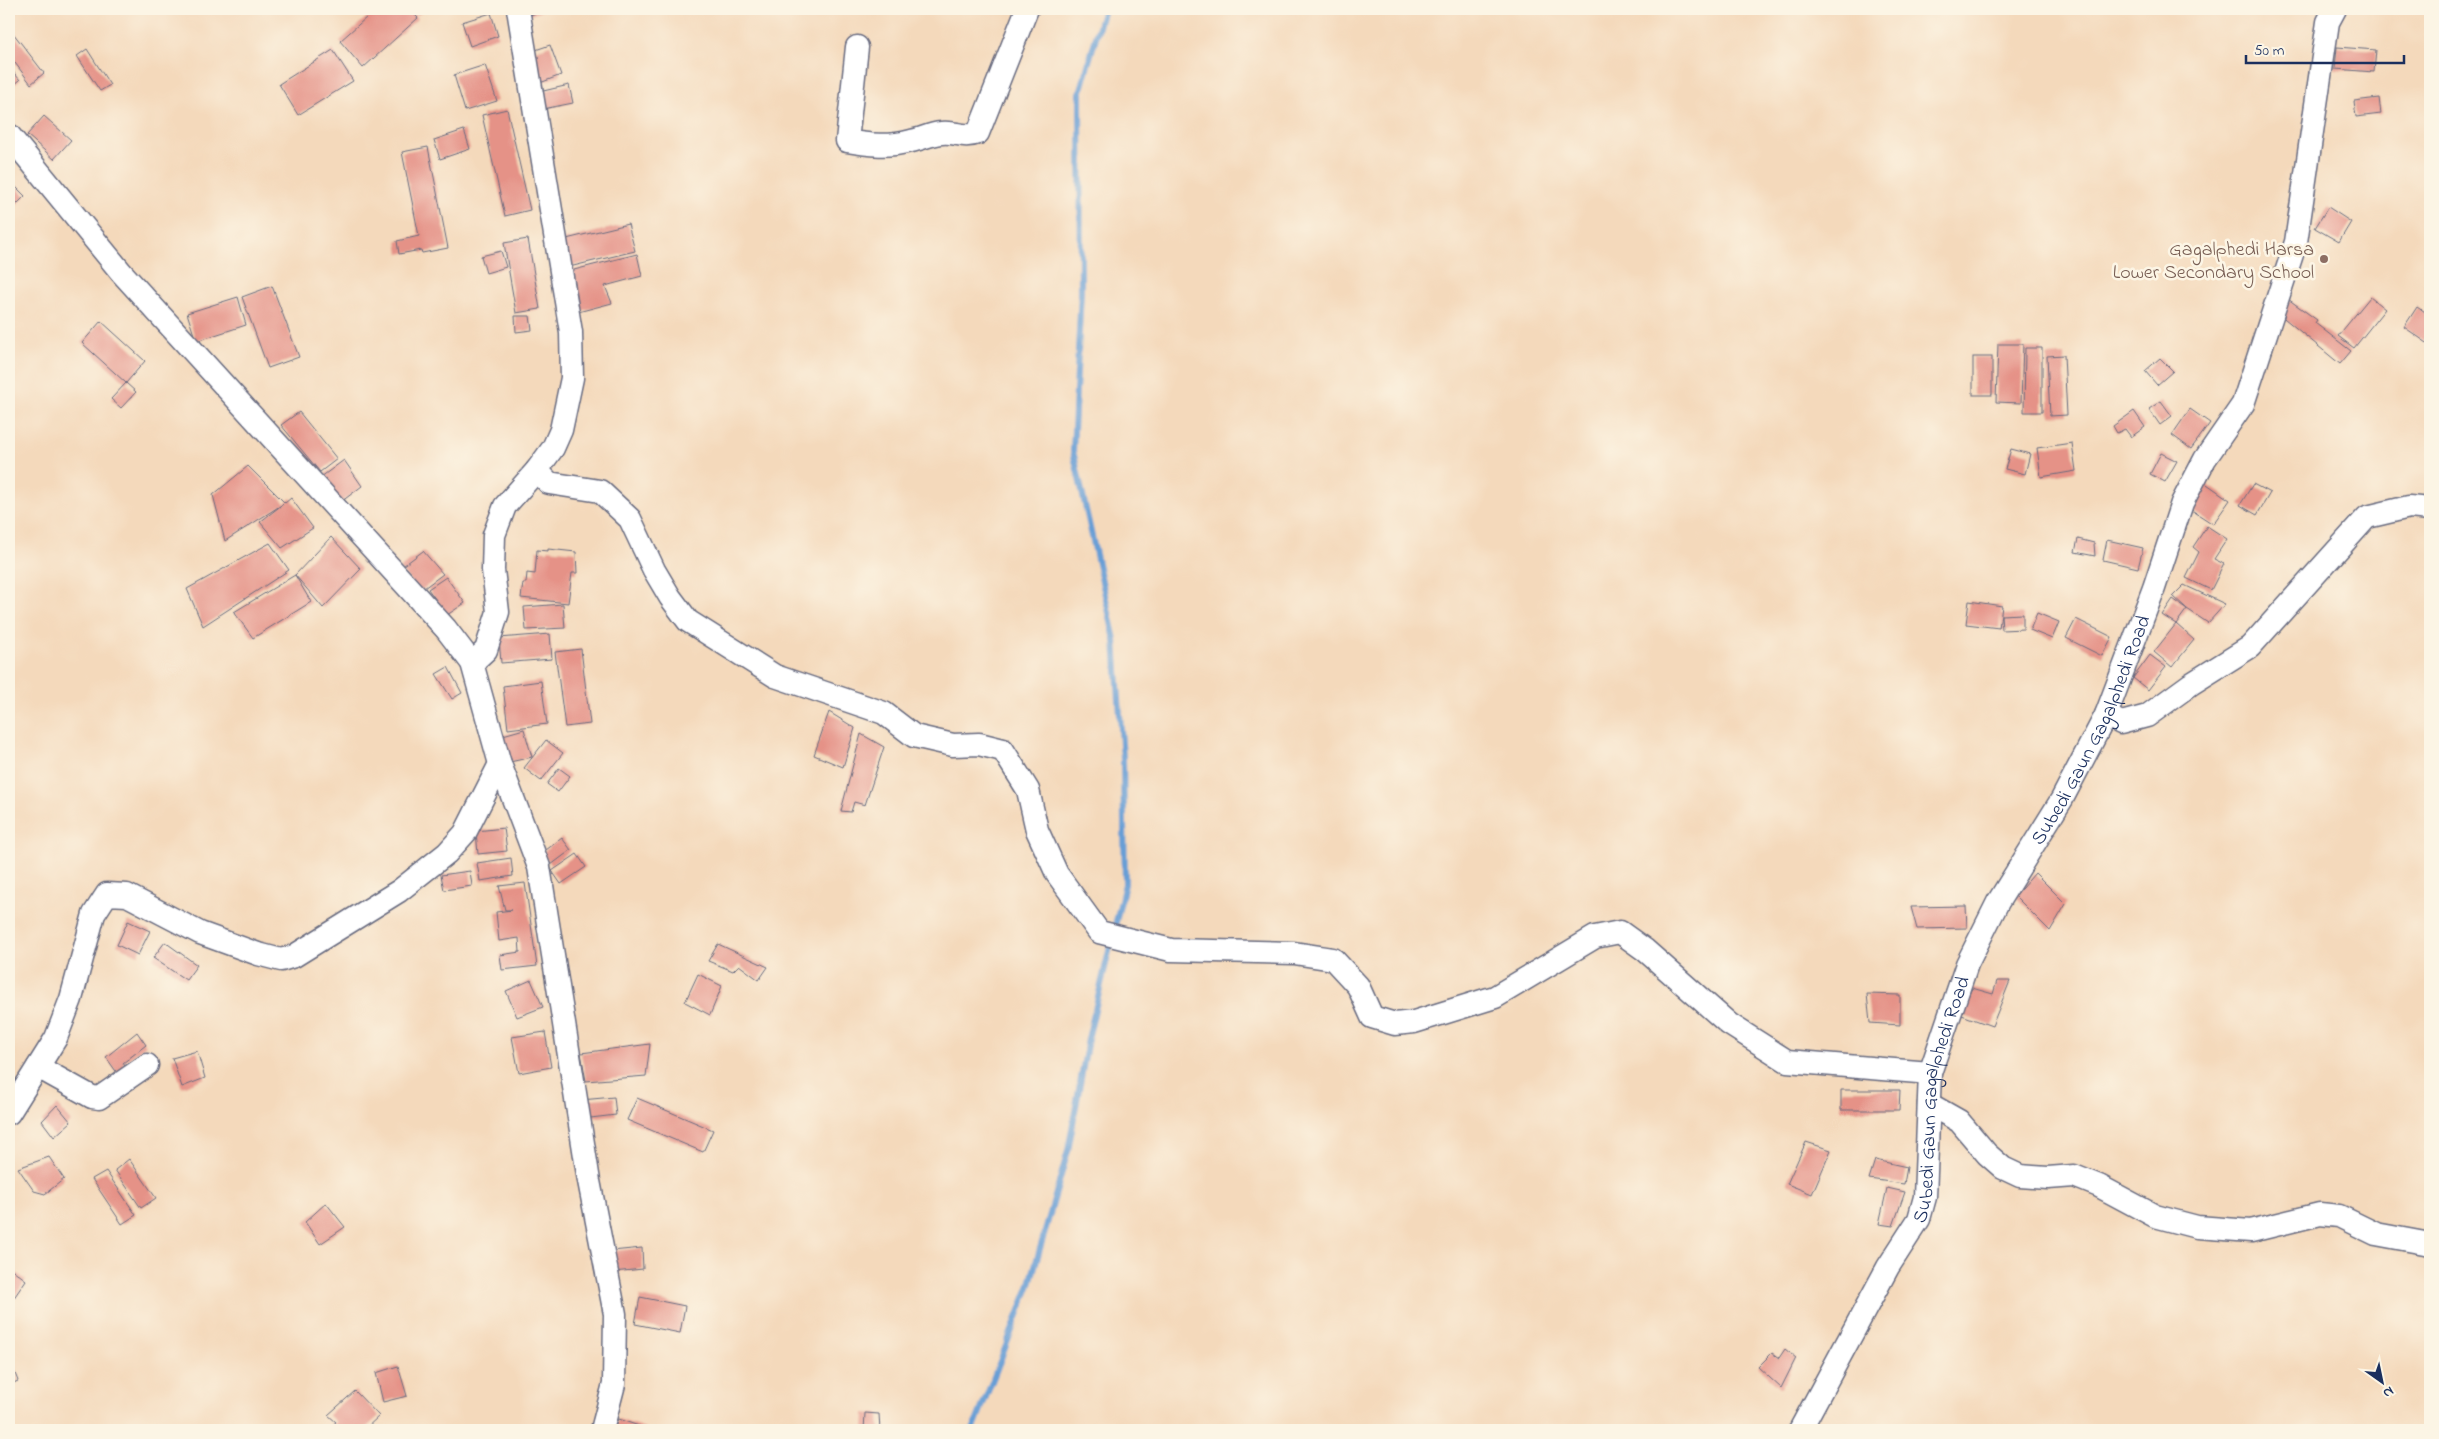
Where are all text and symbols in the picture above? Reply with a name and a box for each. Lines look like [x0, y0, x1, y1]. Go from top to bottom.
scale bar [2246, 32, 2404, 64]
text: 50 m [2254, 40, 2285, 62]
place label: Gagalphedi Harsa Lower Secondary School [2113, 236, 2314, 288]
marker: Gagalphedi Harsa Lower Secondary School [2318, 253, 2330, 265]
street label: Subedi Gaun Gagalphedi Road [2025, 611, 2159, 851]
street label: Subedi Gaun Gagalphedi Road [1907, 973, 1979, 1227]
north arrow [2356, 1356, 2406, 1406]
text: N [2379, 1380, 2398, 1403]

